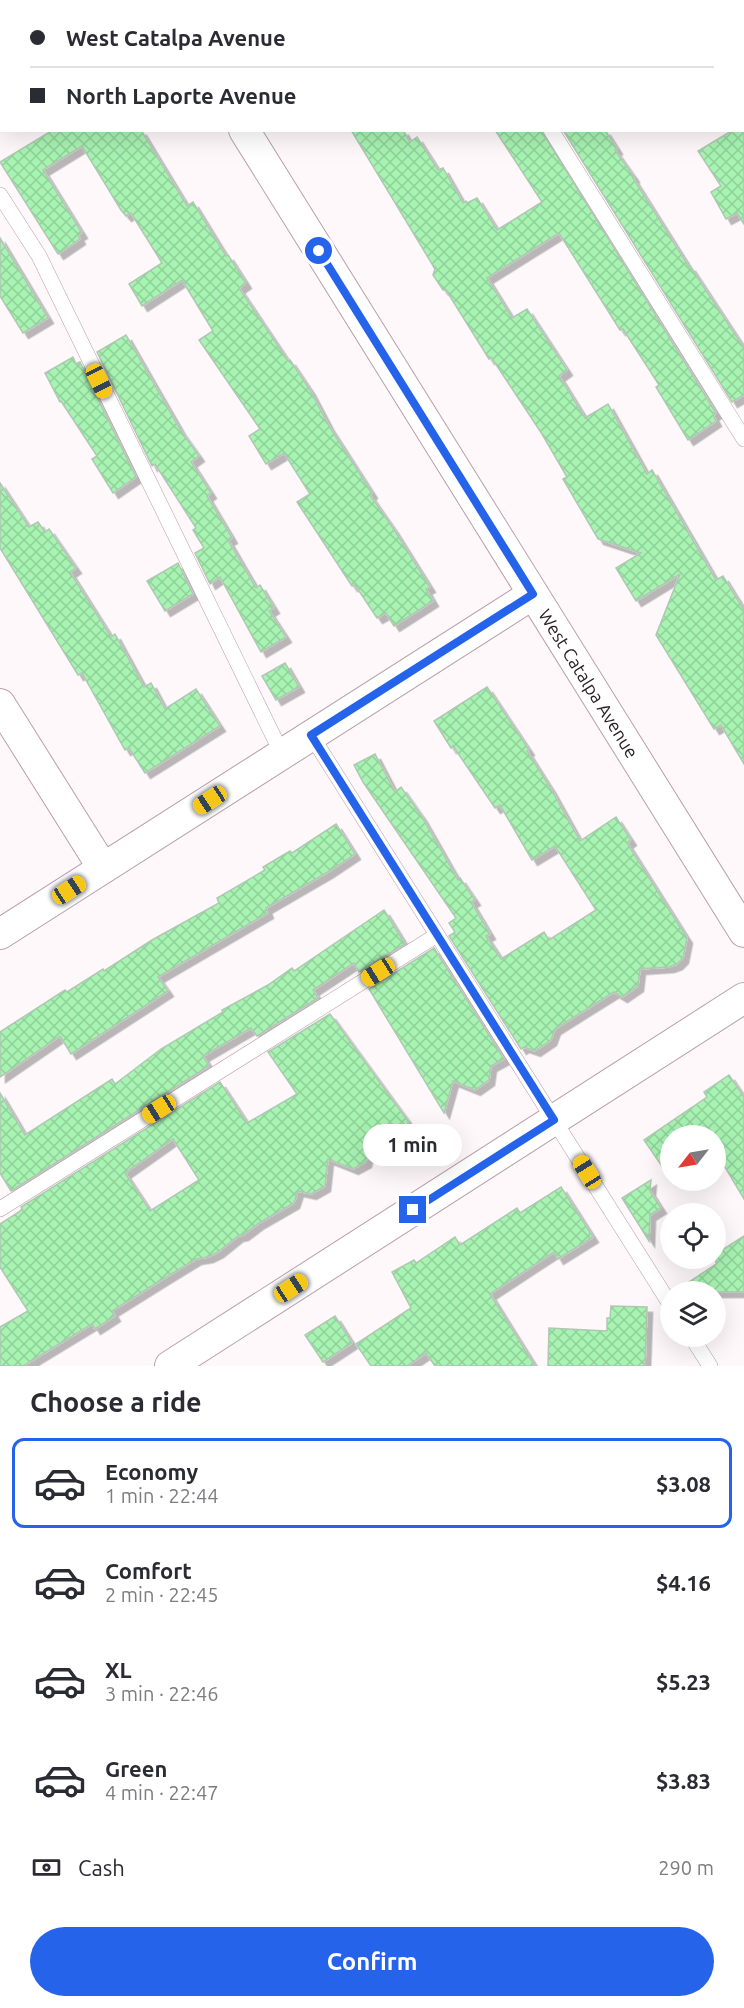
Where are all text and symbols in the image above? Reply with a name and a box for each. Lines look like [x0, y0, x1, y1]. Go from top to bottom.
text: West Catalpa Avenue [66, 25, 286, 50]
text: North Laporte Avenue [66, 83, 296, 108]
route start [305, 237, 332, 264]
car [83, 361, 115, 401]
street label: West Catalpa Avenue [535, 605, 643, 761]
car [190, 783, 230, 817]
car [49, 873, 89, 907]
car [358, 955, 398, 989]
car [139, 1092, 179, 1126]
callout: 1 min [364, 1123, 462, 1165]
north arrow [660, 1125, 726, 1191]
map controls [660, 1125, 726, 1347]
text: 1 min [387, 1133, 438, 1156]
car [570, 1152, 604, 1192]
route end [399, 1196, 426, 1223]
button: locate [660, 1203, 726, 1269]
car [271, 1271, 311, 1305]
button: layers [660, 1281, 726, 1347]
text: Choose a ride [30, 1387, 202, 1417]
icon: car [33, 1456, 87, 1510]
text: Economy [105, 1459, 198, 1484]
text: $3.08 [656, 1471, 711, 1496]
text: 1 min · 22:44 [105, 1484, 219, 1507]
icon: car [33, 1555, 87, 1609]
text: Comfort [105, 1558, 192, 1583]
text: $4.16 [656, 1570, 711, 1595]
text: 2 min · 22:45 [105, 1583, 219, 1606]
icon: car [33, 1654, 87, 1708]
text: XL [105, 1657, 132, 1682]
text: $5.23 [656, 1669, 711, 1694]
text: 3 min · 22:46 [105, 1682, 219, 1705]
icon: car [33, 1753, 87, 1807]
text: Green [105, 1756, 167, 1781]
text: $3.83 [656, 1768, 711, 1793]
text: 4 min · 22:47 [105, 1781, 219, 1804]
icon: cash [30, 1851, 63, 1884]
text: Cash [78, 1855, 125, 1880]
text: 290 m [658, 1856, 714, 1879]
button: Confirm [30, 1927, 714, 1996]

